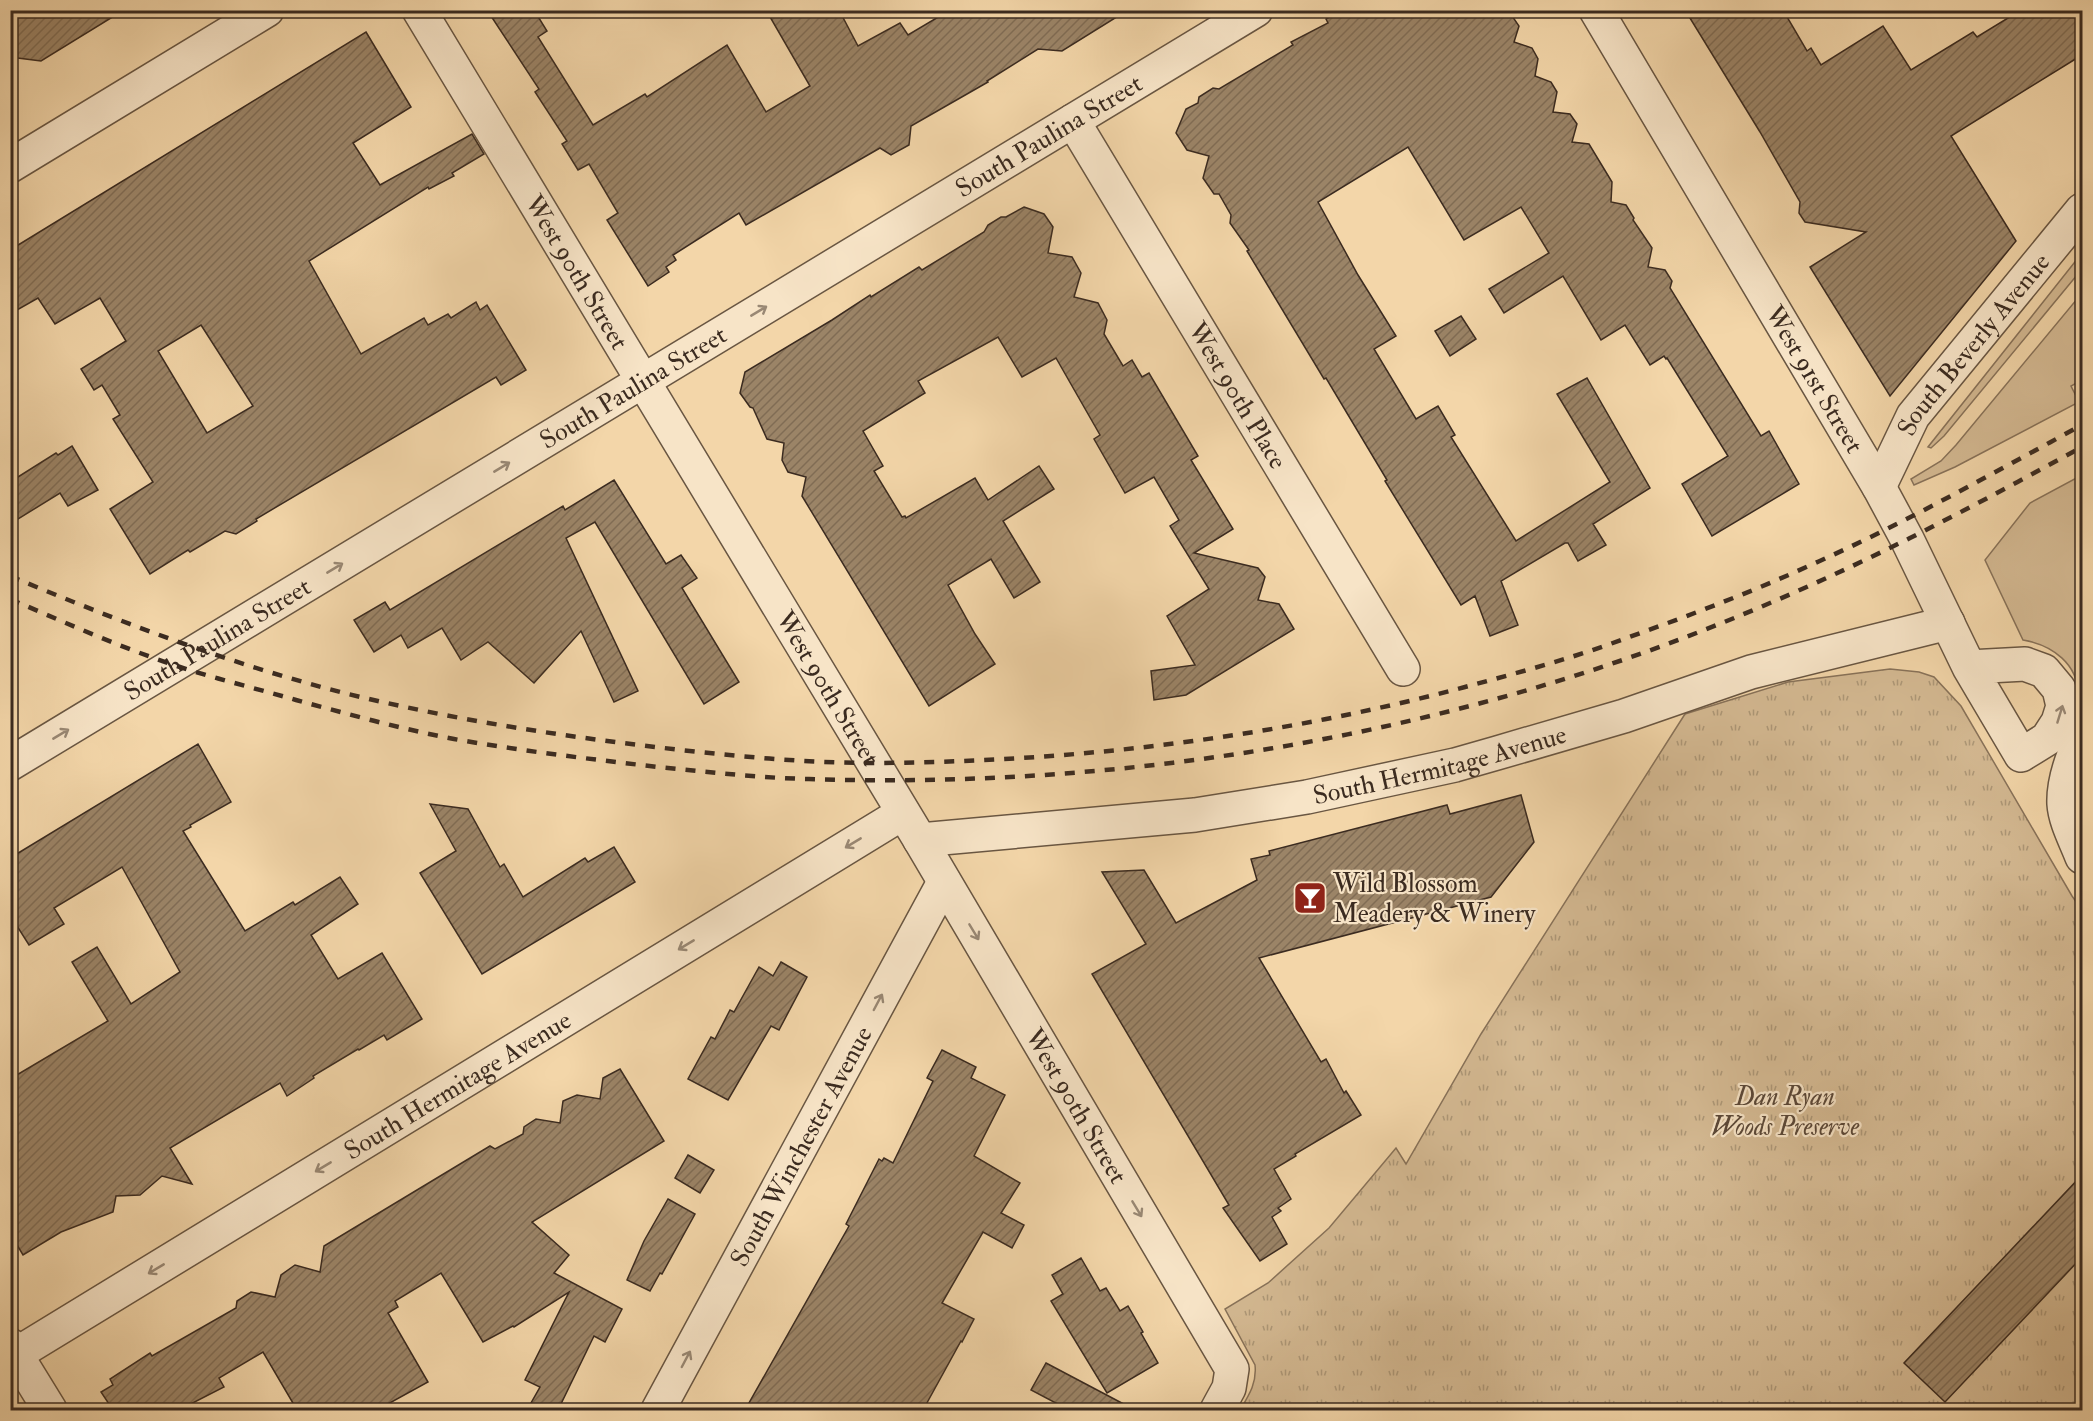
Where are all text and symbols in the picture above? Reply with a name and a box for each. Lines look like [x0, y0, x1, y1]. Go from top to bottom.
street label: South Paulina Street [950, 68, 1148, 205]
street label: West 90th Street [517, 189, 635, 356]
street label: South Beverly Avenue [1891, 247, 2057, 441]
street label: West 91st Street [1757, 299, 1870, 459]
one-way arrow [750, 305, 767, 317]
street label: West 90th Place [1180, 315, 1294, 475]
street label: South Paulina Street [534, 319, 733, 457]
one-way arrow [493, 460, 510, 472]
one-way arrow [326, 561, 343, 573]
street label: South Paulina Street [118, 571, 317, 708]
street label: West 90th Street [768, 605, 886, 772]
one-way arrow [2055, 705, 2066, 724]
street label: South Hermitage Avenue [1310, 719, 1570, 812]
one-way arrow [52, 727, 69, 739]
one-way arrow [845, 838, 862, 850]
place label: Wild Blossom Meadery & Winery [1332, 868, 1536, 930]
bar icon: Wild Blossom Meadery & Winery [1292, 880, 1328, 916]
one-way arrow [968, 923, 980, 940]
one-way arrow [678, 939, 695, 951]
one-way arrow [872, 994, 884, 1011]
street label: South Hermitage Avenue [338, 1004, 577, 1167]
street label: South Winchester Avenue [724, 1021, 880, 1272]
street label: West 90th Street [1017, 1022, 1134, 1190]
park label: Dan Ryan Woods Preserve [1711, 1081, 1860, 1143]
one-way arrow [315, 1161, 332, 1173]
one-way arrow [1131, 1200, 1143, 1217]
one-way arrow [148, 1263, 165, 1275]
one-way arrow [680, 1351, 692, 1368]

